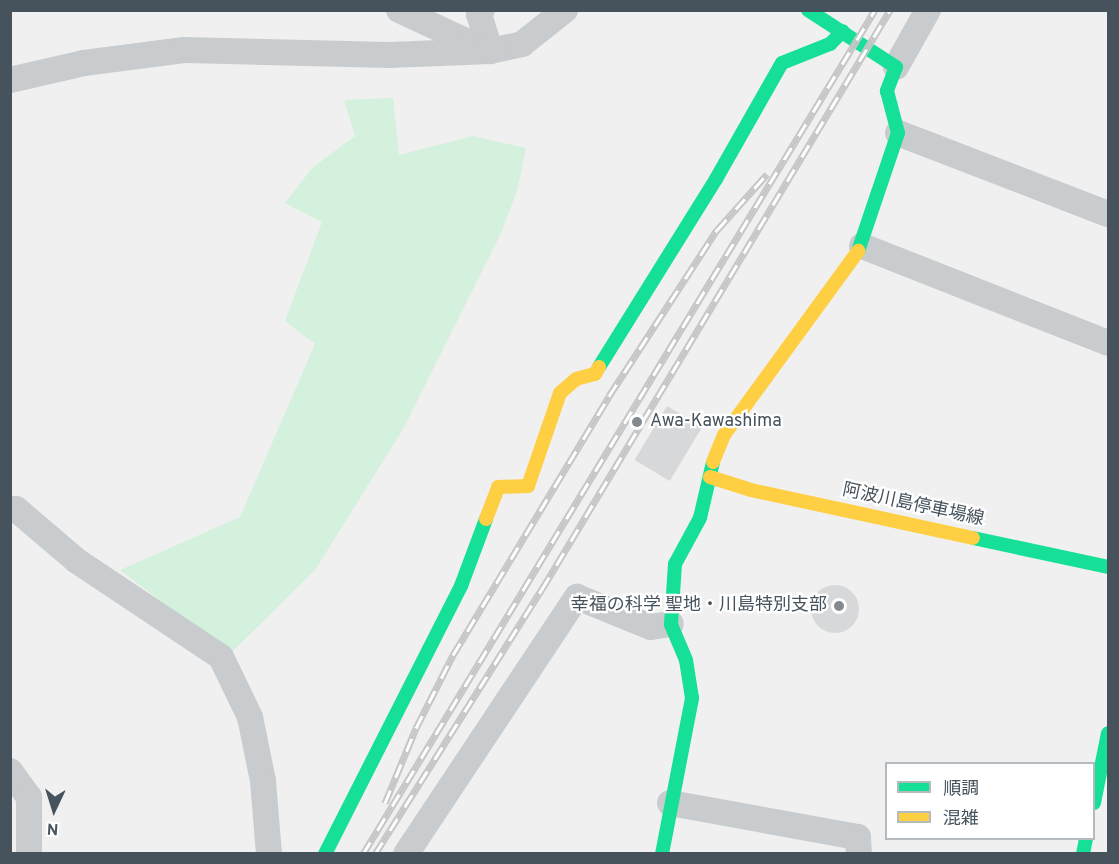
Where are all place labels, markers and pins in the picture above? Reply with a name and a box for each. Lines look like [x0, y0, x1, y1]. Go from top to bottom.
place label: Awa-Kawashima [650, 411, 782, 433]
marker: Awa-Kawashima [628, 413, 646, 431]
place label: 幸福の科学 聖地・川島特別支部 [571, 595, 827, 617]
marker: 幸福の科学 聖地・川島特別支部 [832, 599, 846, 613]

